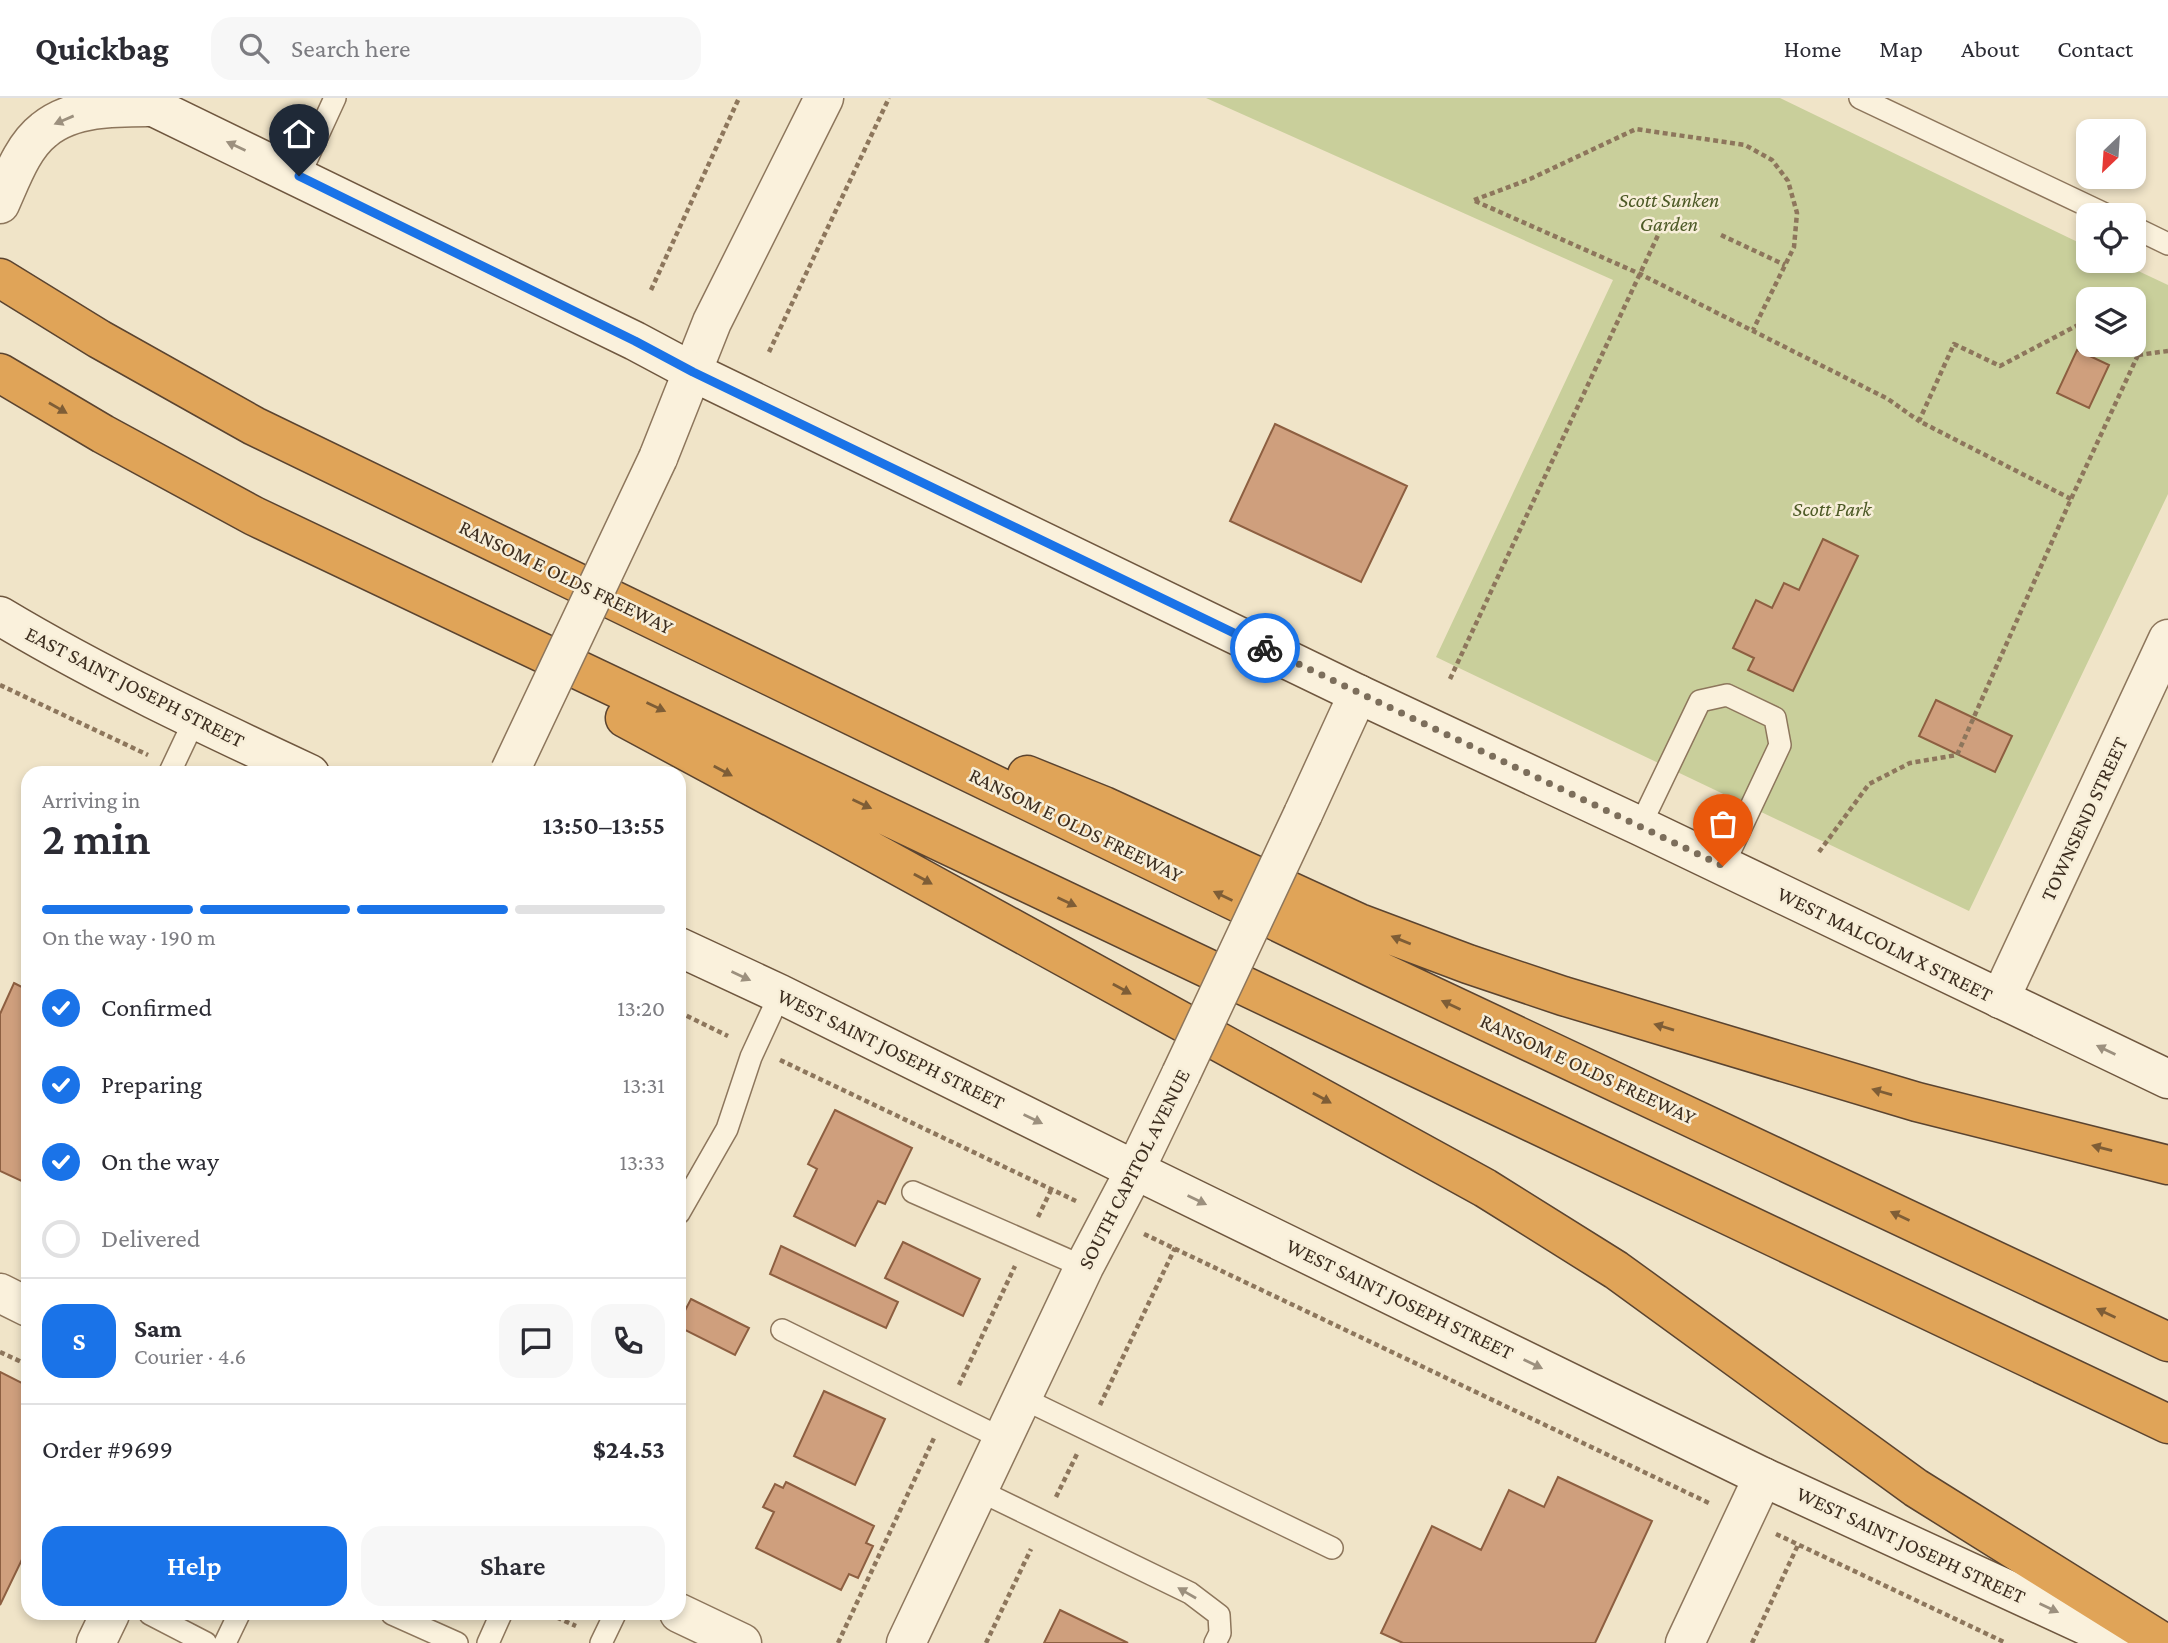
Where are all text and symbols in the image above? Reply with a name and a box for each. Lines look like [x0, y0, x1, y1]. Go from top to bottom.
search box [211, 17, 701, 80]
icon: search [235, 29, 273, 67]
text: Quickbag [35, 30, 169, 67]
text: Search here [291, 34, 410, 63]
text: Home [1784, 35, 1841, 62]
text: Map [1879, 35, 1923, 62]
text: About [1961, 35, 2019, 62]
text: Contact [2057, 35, 2133, 62]
pin [269, 104, 329, 176]
one-way arrow [54, 114, 75, 125]
icon: home [280, 115, 318, 153]
north arrow [2076, 119, 2146, 189]
map controls [2076, 119, 2146, 357]
one-way arrow [226, 141, 246, 152]
park label: Scott Sunken Garden [1619, 188, 1719, 236]
button: locate [2076, 203, 2146, 273]
button: layers [2076, 287, 2146, 357]
one-way arrow [49, 402, 68, 414]
park label: Scott Park [1793, 497, 1872, 521]
street label: RANSOM E OLDS FREEWAY [455, 515, 678, 640]
courier [1230, 613, 1300, 683]
street label: EAST SAINT JOSEPH STREET [22, 621, 249, 753]
icon: bike [1246, 629, 1284, 667]
one-way arrow [646, 701, 666, 712]
street label: TOWNSEND STREET [2035, 733, 2133, 905]
street label: RANSOM E OLDS FREEWAY [965, 763, 1188, 888]
one-way arrow [713, 765, 733, 777]
text: Arriving in [42, 787, 140, 813]
pin [1693, 794, 1753, 866]
one-way arrow [852, 798, 872, 810]
icon: bag [1704, 805, 1742, 843]
text: 13:50–13:55 [542, 811, 665, 840]
text: 2 min [42, 813, 150, 864]
one-way arrow [913, 874, 933, 885]
street label: WEST MALCOLM X STREET [1773, 881, 1997, 1007]
one-way arrow [1213, 890, 1233, 902]
one-way arrow [1057, 896, 1077, 907]
text: On the way · 190 m [42, 924, 216, 950]
one-way arrow [1391, 934, 1412, 945]
one-way arrow [731, 970, 751, 981]
street label: WEST SAINT JOSEPH STREET [773, 983, 1009, 1115]
one-way arrow [1112, 983, 1132, 995]
icon: check [42, 989, 80, 1027]
text: Confirmed [101, 993, 212, 1022]
text: 13:20 [617, 995, 665, 1021]
one-way arrow [1441, 999, 1461, 1011]
street label: RANSOM E OLDS FREEWAY [1476, 1008, 1700, 1130]
one-way arrow [1653, 1021, 1674, 1031]
one-way arrow [2096, 1044, 2116, 1056]
street label: SOUTH CAPITOL AVENUE [1073, 1065, 1195, 1273]
icon: check [42, 1066, 80, 1104]
text: Preparing [101, 1070, 202, 1099]
text: 13:31 [623, 1072, 665, 1098]
one-way arrow [1871, 1086, 1892, 1096]
one-way arrow [1312, 1092, 1332, 1104]
one-way arrow [1023, 1113, 1043, 1124]
one-way arrow [2091, 1142, 2113, 1153]
icon: check [42, 1143, 80, 1181]
text: On the way [101, 1147, 219, 1176]
text: 13:33 [619, 1149, 665, 1175]
one-way arrow [1187, 1195, 1207, 1206]
one-way arrow [1890, 1211, 1910, 1222]
text: Delivered [101, 1224, 200, 1253]
street label: WEST SAINT JOSEPH STREET [1282, 1233, 1518, 1365]
button: chat [499, 1304, 573, 1378]
button: phone [591, 1304, 665, 1378]
one-way arrow [2096, 1308, 2116, 1319]
text: Sam [134, 1314, 182, 1343]
text: S [73, 1327, 86, 1356]
text: Courier · 4.6 [134, 1343, 246, 1369]
one-way arrow [1523, 1359, 1543, 1370]
text: Order #9699 [42, 1435, 173, 1464]
text: $24.53 [593, 1435, 665, 1464]
street label: WEST SAINT JOSEPH STREET [1793, 1481, 2030, 1609]
button: Help [42, 1526, 347, 1606]
button: Share [361, 1526, 665, 1606]
one-way arrow [1178, 1587, 1197, 1599]
one-way arrow [2039, 1602, 2059, 1614]

